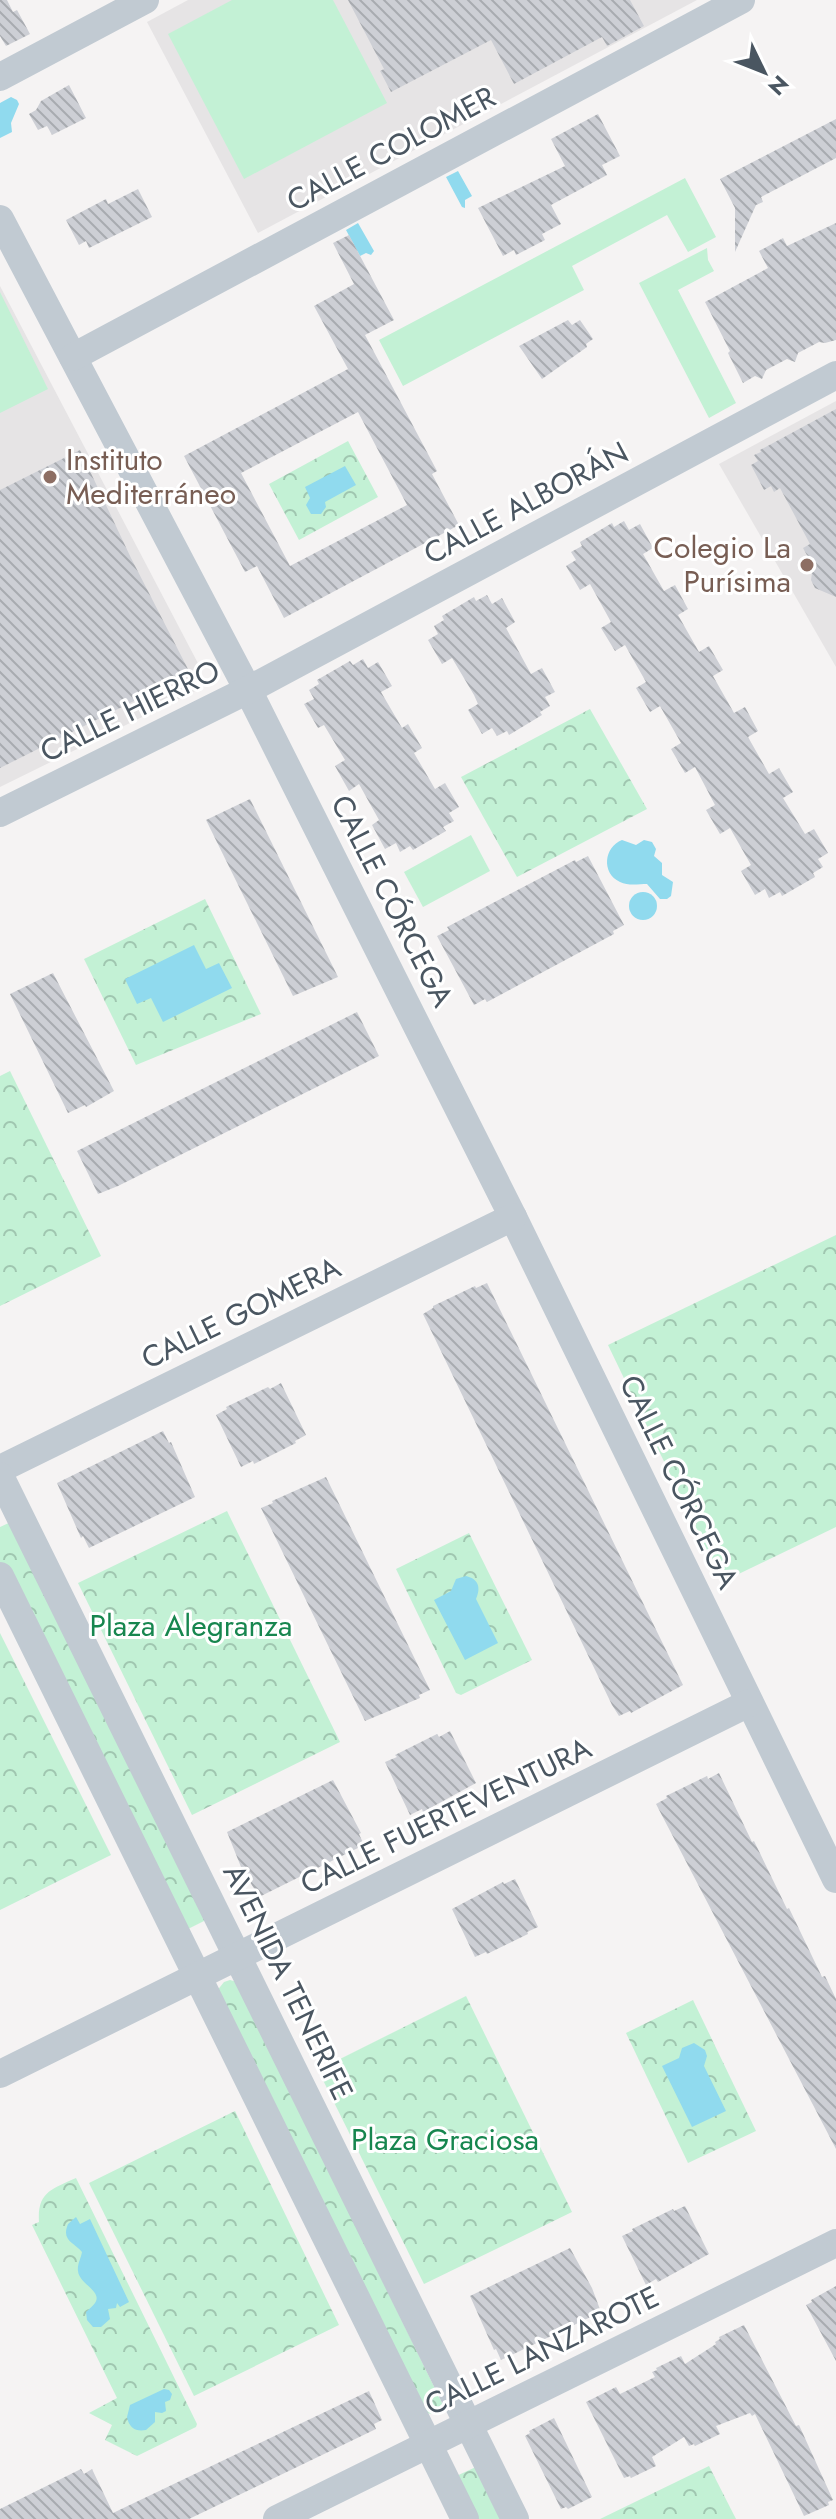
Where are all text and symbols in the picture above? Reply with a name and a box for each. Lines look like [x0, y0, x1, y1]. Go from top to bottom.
north arrow [724, 32, 804, 112]
text: N [761, 68, 796, 103]
street label: CALLE COLOMER [279, 75, 503, 222]
street label: CALLE ALBORÁN [416, 431, 636, 575]
place label: Instituto Mediterráneo [66, 438, 236, 515]
marker: Instituto Mediterráneo [41, 468, 59, 486]
place label: Colegio La Purísima [654, 526, 791, 603]
marker: Colegio La Purísima [798, 556, 816, 574]
street label: CALLE HIERRO [33, 648, 227, 773]
street label: CALLE CÓRCEGA [320, 787, 465, 1014]
street label: CALLE GOMERA [134, 1246, 348, 1379]
street label: CALLE CÓRCEGA [609, 1368, 750, 1596]
park label: Plaza Alegranza [90, 1604, 292, 1647]
street label: CALLE FUERTEVENTURA [293, 1726, 599, 1905]
street label: AVENIDA TENERIFE [213, 1856, 364, 2107]
park label: Plaza Graciosa [351, 2118, 539, 2161]
street label: CALLE LANZAROTE [417, 2275, 666, 2426]

